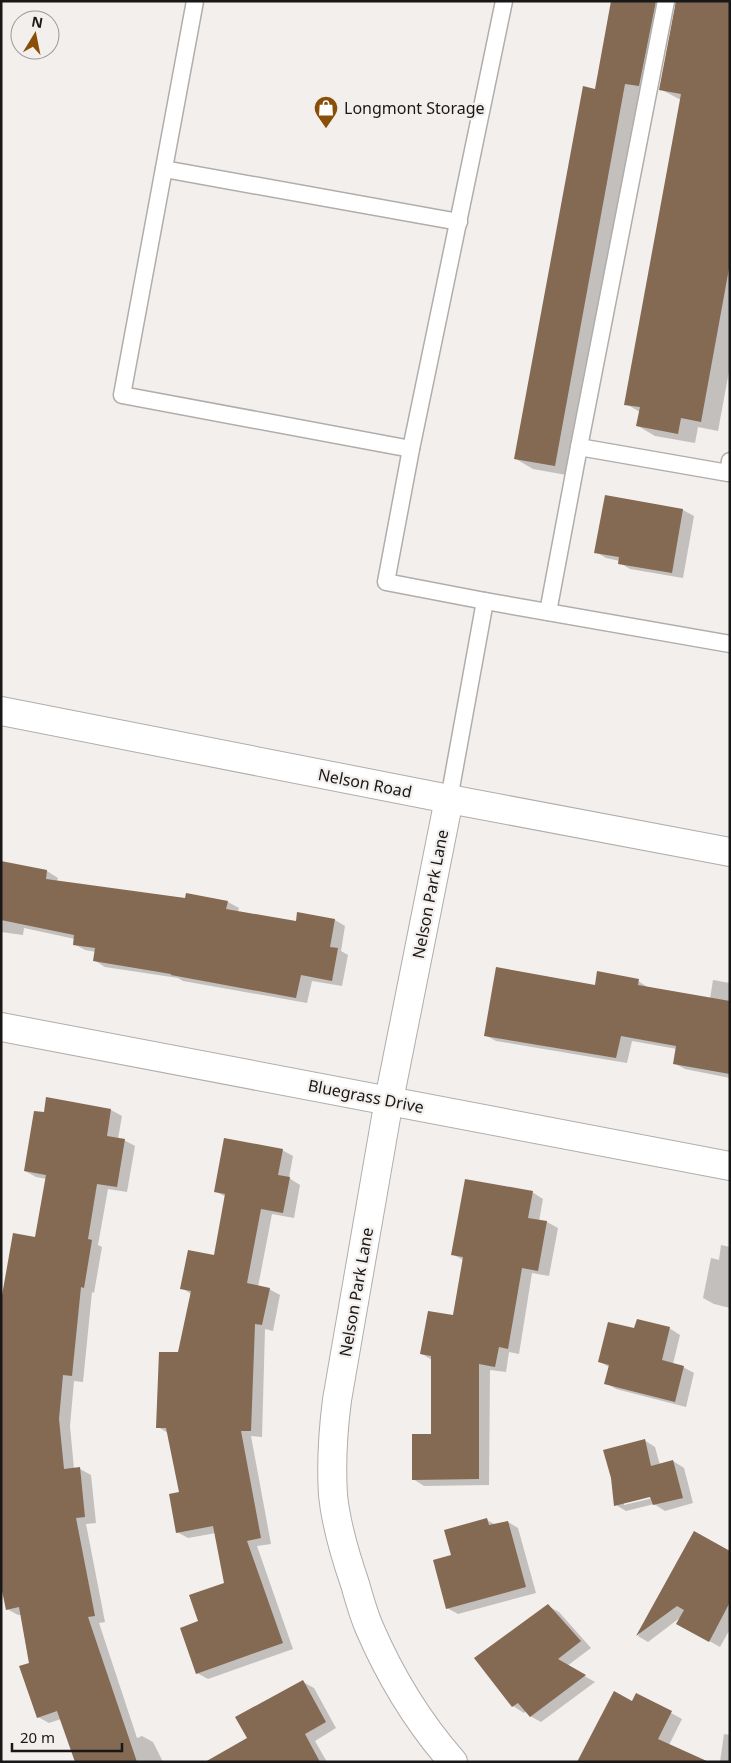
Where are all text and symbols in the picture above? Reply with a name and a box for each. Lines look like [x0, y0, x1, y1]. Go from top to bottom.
north arrow [10, 10, 60, 60]
text: N [30, 11, 45, 32]
shop icon: Longmont Storage [313, 95, 339, 129]
place label: Longmont Storage [344, 97, 485, 119]
street label: Nelson Road [316, 763, 414, 803]
street label: Nelson Park Lane [407, 828, 453, 960]
street label: Bluegrass Drive [306, 1074, 426, 1118]
street label: Nelson Park Lane [334, 1226, 378, 1358]
scale bar [12, 1720, 122, 1752]
text: 20 m [20, 1727, 55, 1747]

